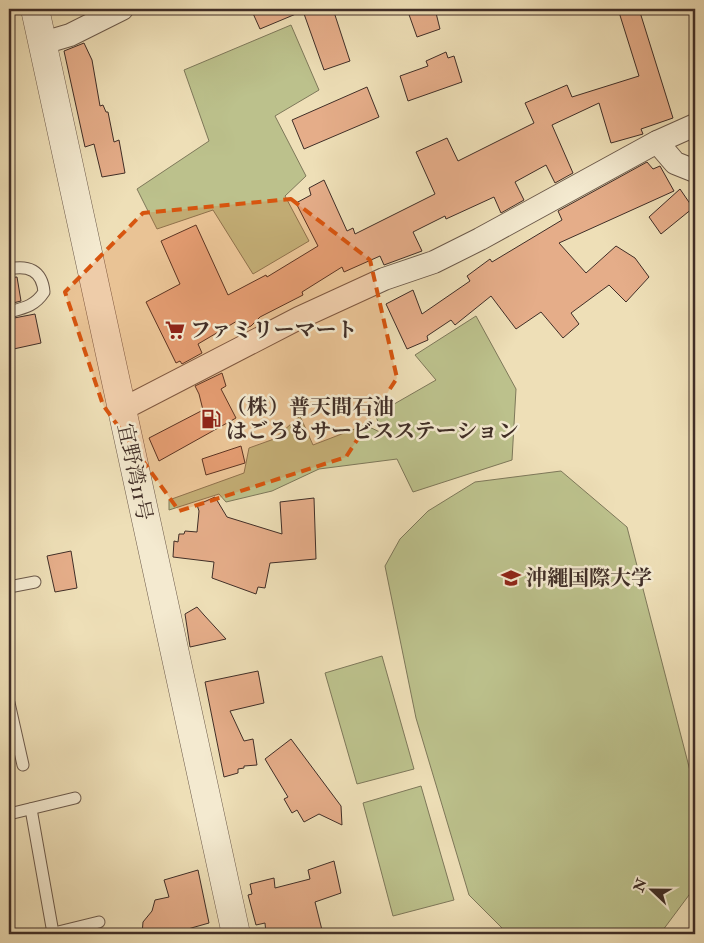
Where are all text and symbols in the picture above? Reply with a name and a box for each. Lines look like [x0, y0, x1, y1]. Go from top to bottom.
place label: ファミリーマート [190, 317, 358, 344]
supermarket icon: ファミリーマート [164, 319, 186, 341]
place label: （株）普天間石油 はごろもサービスステーション [226, 394, 519, 445]
fuel station icon: （株）普天間石油 はごろもサービスステーション [200, 408, 222, 430]
street label: 宜野湾11号 [111, 421, 158, 523]
place label: 沖繩国際大学 [526, 565, 652, 592]
school or university icon: 沖繩国際大学 [500, 567, 522, 589]
north arrow [626, 866, 676, 916]
text: N [630, 876, 651, 895]

